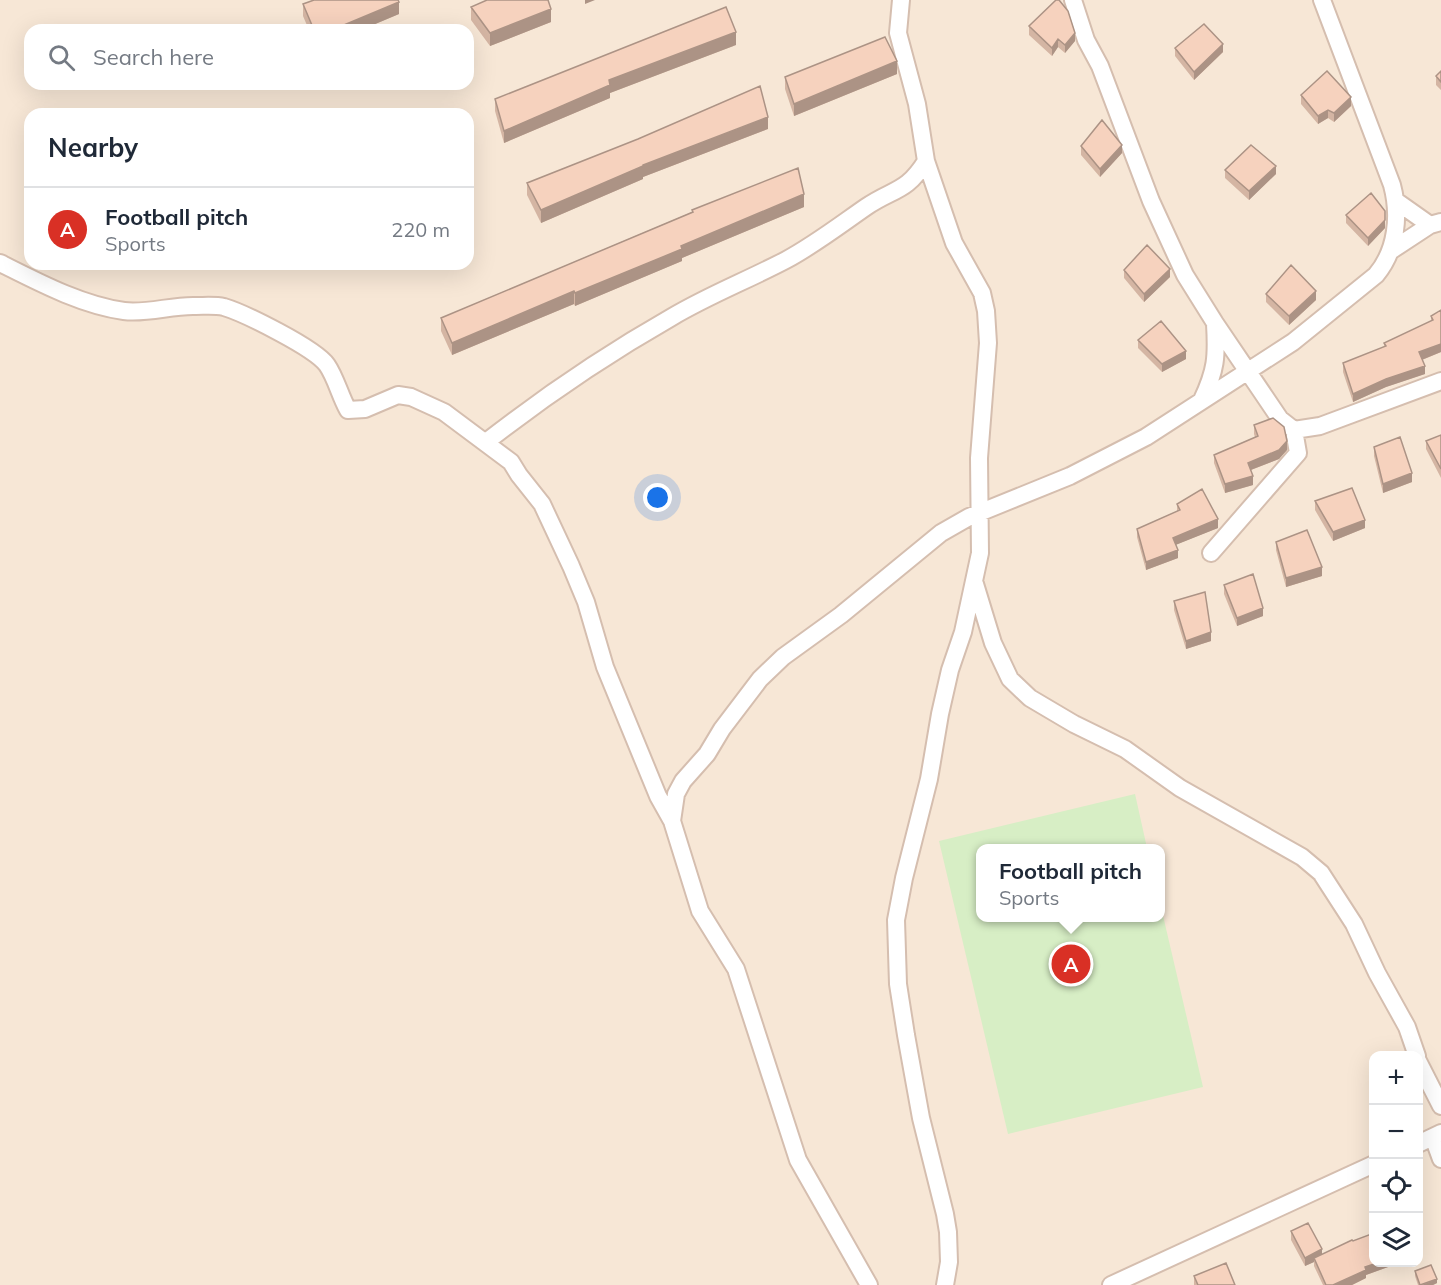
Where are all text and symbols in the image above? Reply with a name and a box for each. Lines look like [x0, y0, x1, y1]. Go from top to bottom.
search box [24, 24, 474, 90]
icon: search [45, 41, 78, 74]
text: Search here [93, 43, 214, 71]
text: Nearby [48, 131, 138, 164]
text: Football pitch [105, 203, 248, 231]
text: A [60, 217, 75, 242]
text: 220 m [391, 217, 450, 242]
text: Sports [105, 231, 166, 256]
your location [643, 483, 672, 512]
popup [976, 844, 1165, 922]
text: Football pitch [999, 857, 1142, 885]
text: Sports [999, 885, 1059, 910]
pin: A [1052, 942, 1090, 986]
map controls [1369, 1051, 1423, 1267]
button: + [1369, 1051, 1423, 1105]
button: − [1369, 1105, 1423, 1159]
button: locate [1369, 1159, 1423, 1213]
button: layers [1369, 1213, 1423, 1267]

